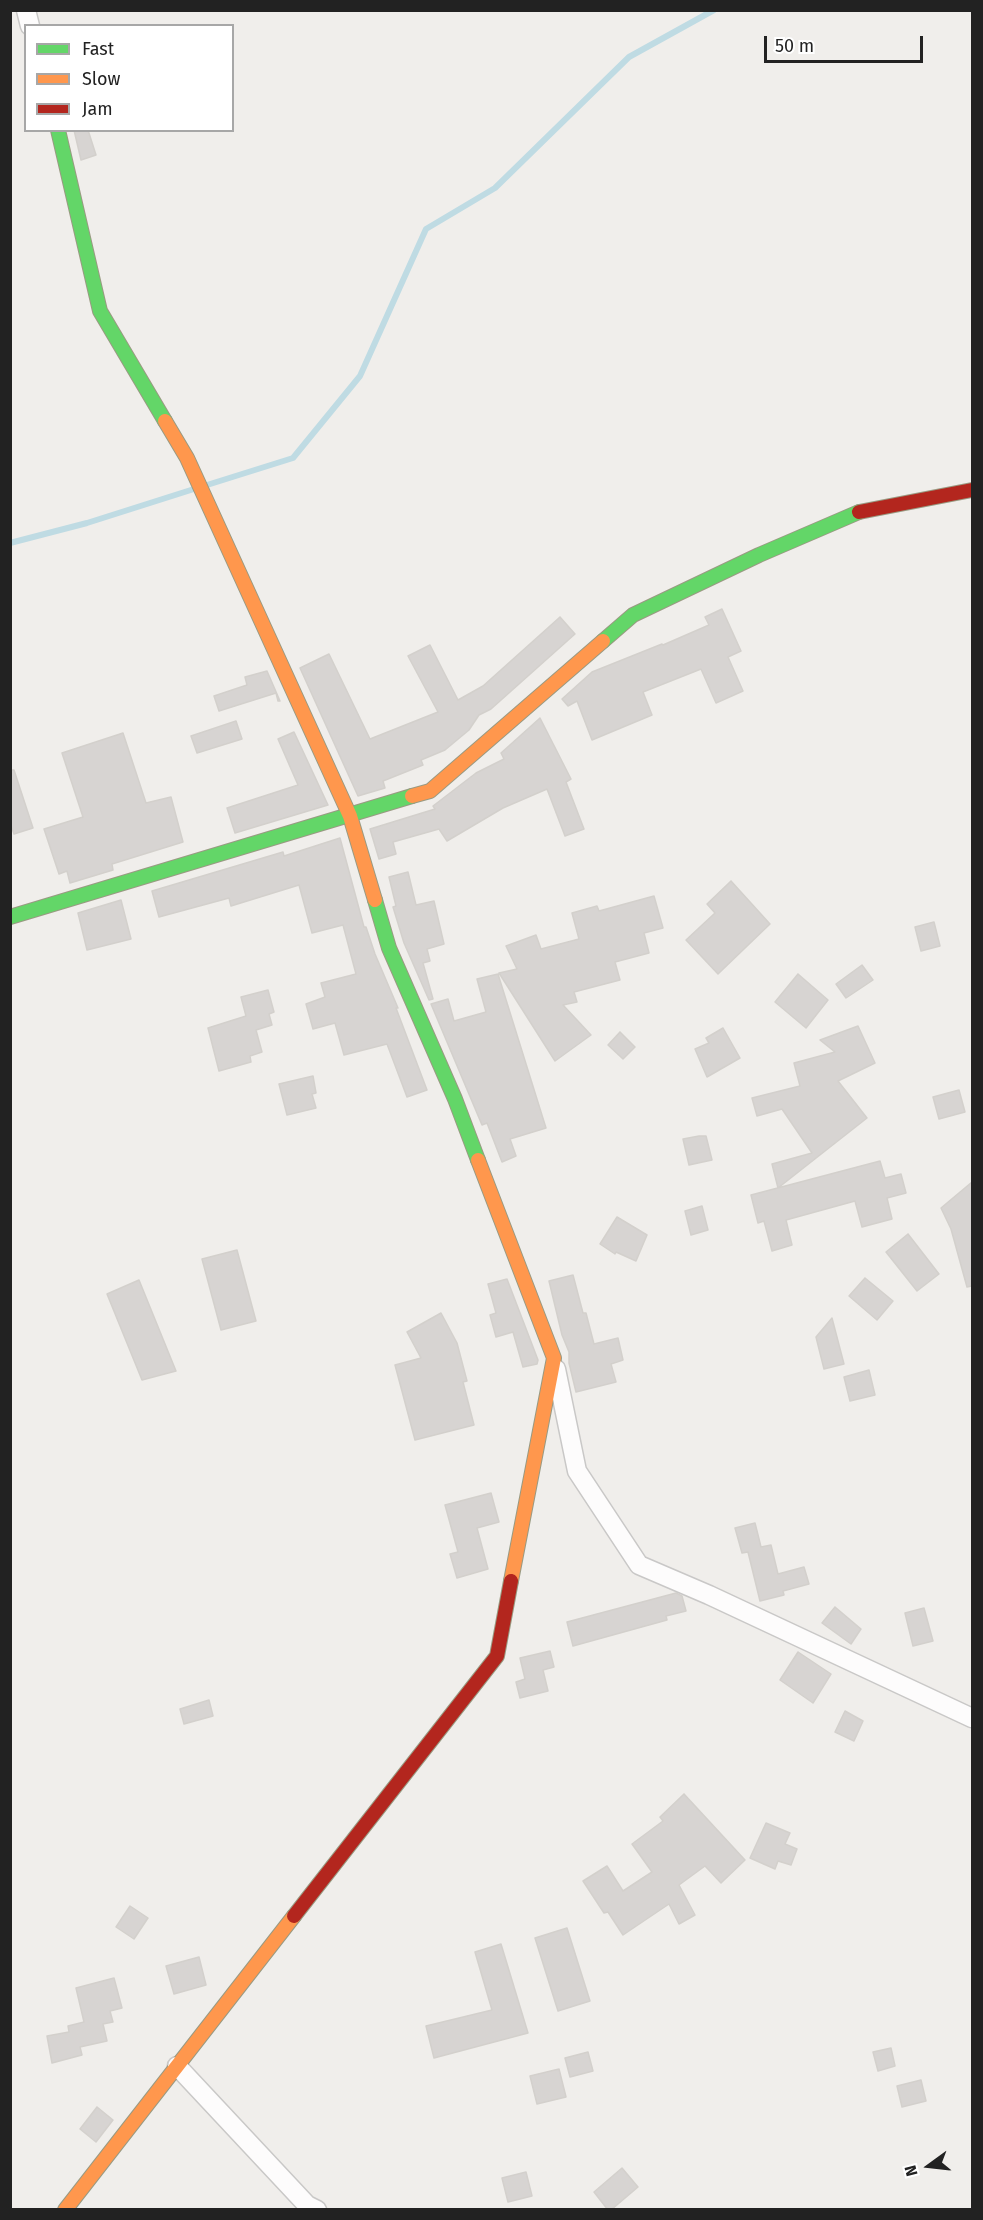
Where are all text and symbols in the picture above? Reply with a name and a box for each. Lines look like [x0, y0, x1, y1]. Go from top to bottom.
legend [24, 24, 234, 132]
scale bar [767, 24, 926, 62]
text: 50 m [775, 35, 814, 57]
text: Fast [82, 38, 114, 60]
text: Slow [82, 68, 120, 90]
text: Jam [82, 98, 113, 120]
north arrow [899, 2136, 959, 2196]
text: N [901, 2163, 922, 2178]

